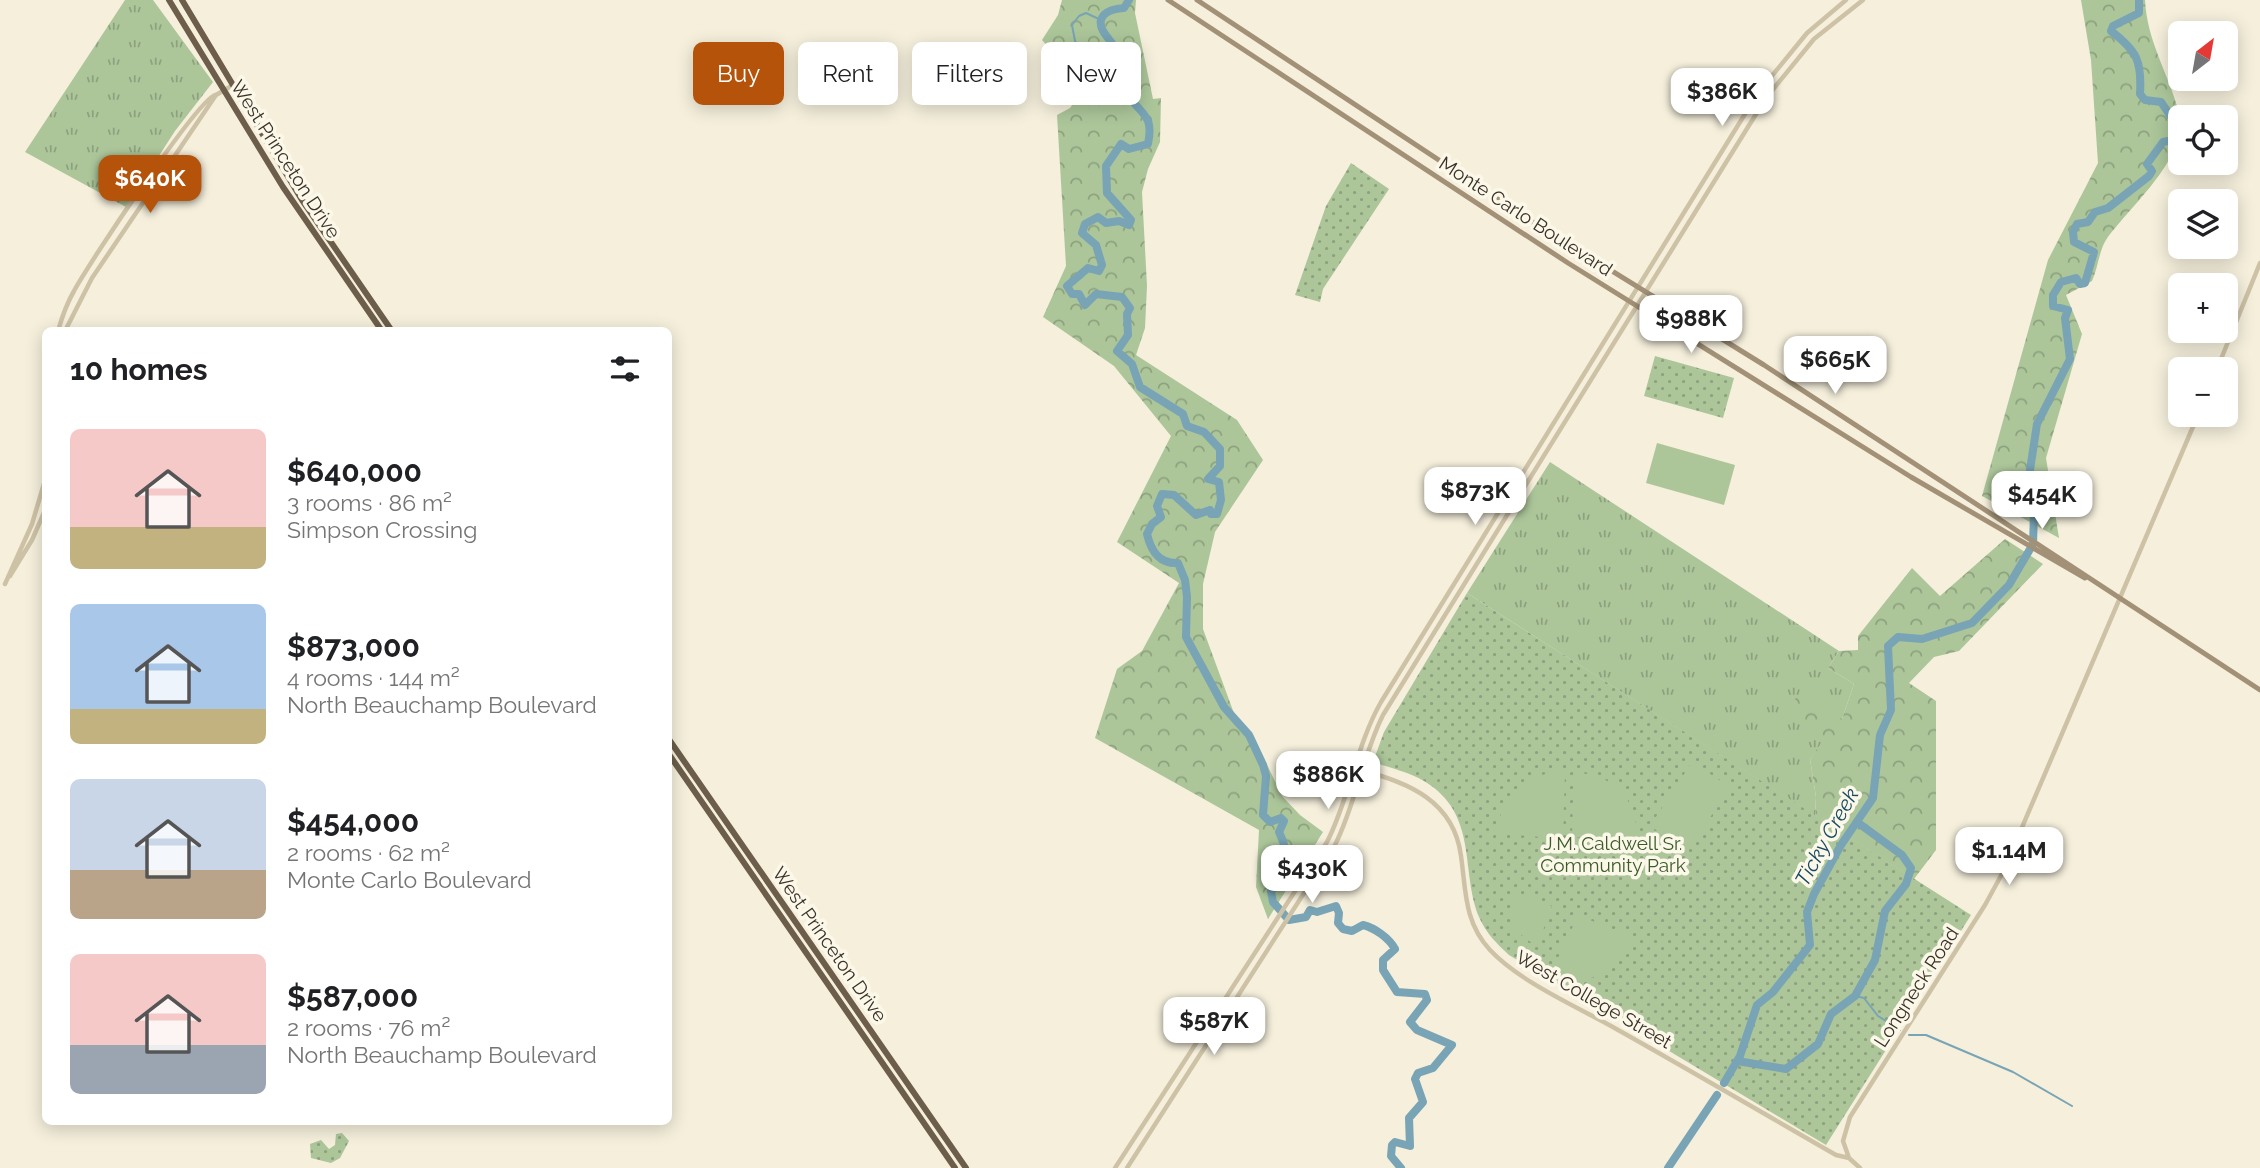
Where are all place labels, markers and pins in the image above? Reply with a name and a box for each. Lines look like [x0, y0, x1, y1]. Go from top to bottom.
pin: $386K [1673, 68, 1771, 128]
pin: $640K [101, 156, 199, 215]
pin: $988K [1642, 296, 1740, 355]
pin: $665K [1786, 336, 1884, 396]
pin: $873K [1426, 468, 1524, 527]
pin: $454K [1993, 472, 2091, 531]
pin: $886K [1279, 752, 1377, 811]
pin: $1.14M [1952, 828, 2066, 887]
pin: $430K [1263, 846, 1361, 905]
pin: $587K [1165, 998, 1263, 1057]

